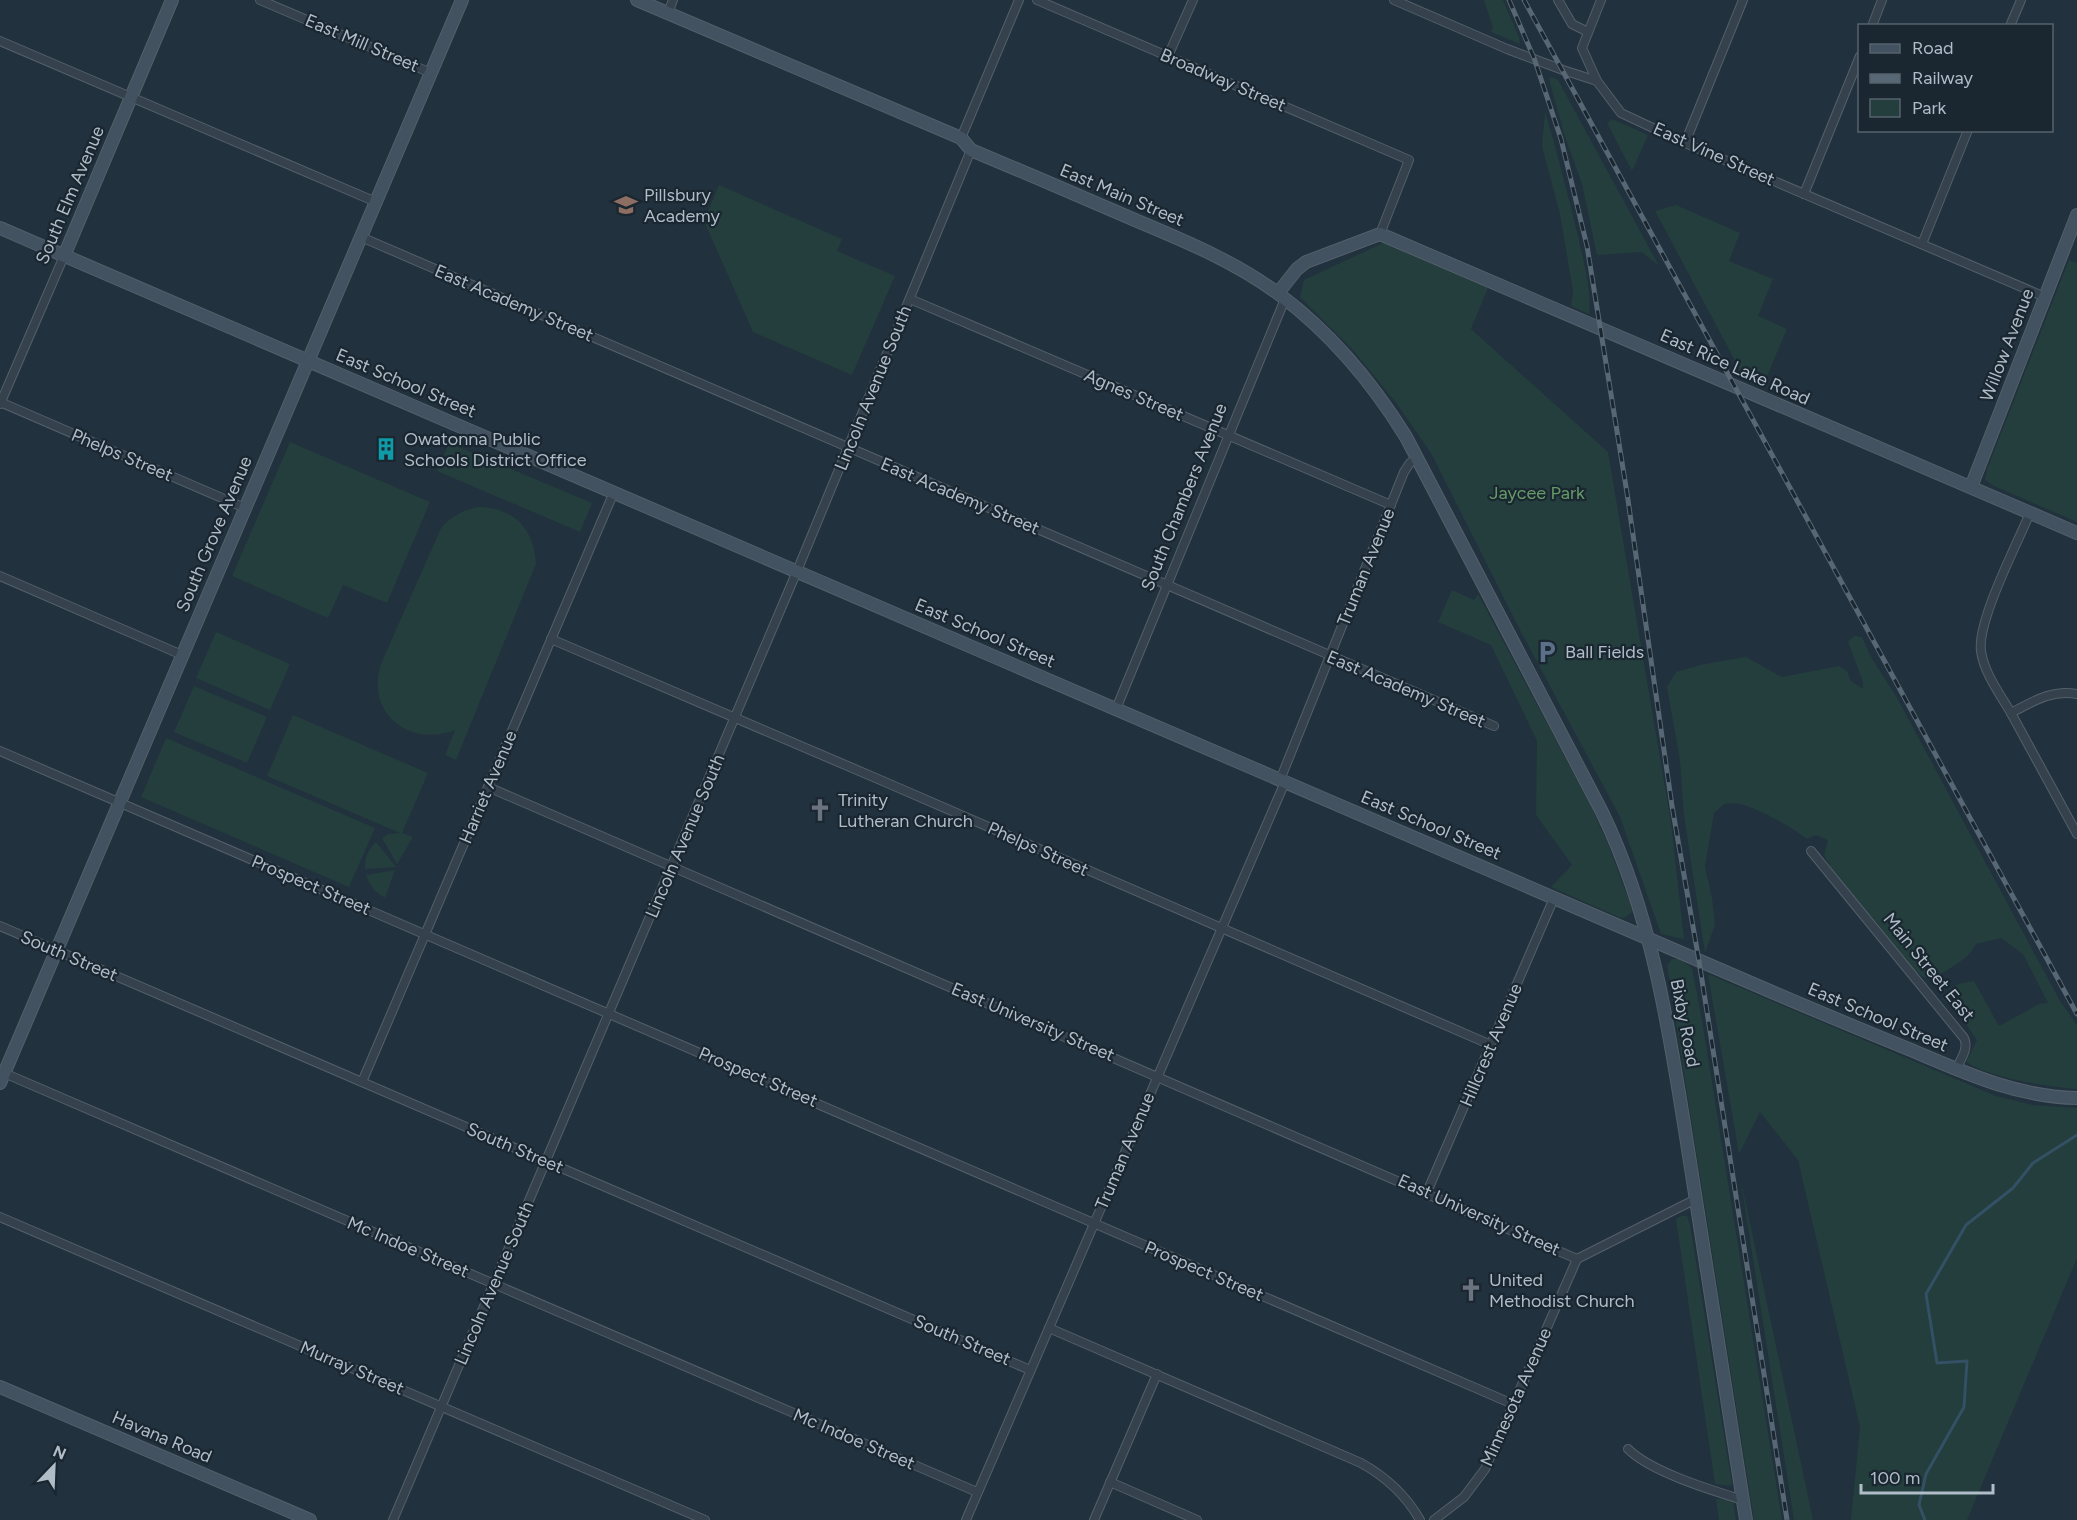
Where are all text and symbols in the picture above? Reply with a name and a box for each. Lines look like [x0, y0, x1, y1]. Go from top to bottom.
street label: East Mill Street [302, 9, 422, 77]
legend [1858, 24, 2053, 132]
text: Road [1912, 37, 1953, 59]
street label: Broadway Street [1157, 44, 1289, 116]
text: Railway [1912, 67, 1974, 89]
text: Park [1912, 97, 1947, 119]
street label: East Vine Street [1650, 117, 1778, 191]
street label: South Elm Avenue [31, 122, 109, 267]
street label: East Main Street [1057, 159, 1188, 231]
place label: Pillsbury Academy [644, 184, 721, 227]
school or university icon: Pillsbury Academy [613, 192, 639, 218]
street label: East Academy Street [431, 260, 597, 346]
street label: Willow Avenue [1975, 285, 2039, 404]
street label: Lincoln Avenue South [830, 302, 916, 474]
street label: East Rice Lake Road [1657, 324, 1813, 410]
street label: East School Street [333, 344, 480, 423]
street label: Agnes Street [1081, 364, 1187, 426]
street label: South Chambers Avenue [1136, 400, 1232, 594]
street label: Phelps Street [68, 424, 176, 486]
place label: Owatonna Public Schools District Office [404, 428, 587, 471]
building icon: Owatonna Public Schools District Office [373, 436, 399, 462]
street label: South Grove Avenue [171, 453, 257, 615]
street label: East Academy Street [877, 453, 1043, 539]
park label: Jaycee Park [1489, 482, 1585, 504]
street label: Truman Avenue [1332, 505, 1400, 629]
street label: East School Street [912, 594, 1059, 673]
parking icon: Ball Fields [1534, 639, 1560, 665]
place label: Ball Fields [1565, 641, 1644, 663]
street label: East Academy Street [1323, 646, 1489, 732]
street label: Harriet Avenue [454, 727, 522, 847]
street label: Lincoln Avenue South [641, 751, 729, 921]
street label: East School Street [1358, 786, 1505, 865]
place label: Trinity Lutheran Church [838, 789, 973, 832]
church icon: Trinity Lutheran Church [807, 797, 833, 823]
street label: Phelps Street [984, 817, 1092, 881]
street label: Prospect Street [248, 850, 374, 920]
street label: Main Street East [1879, 908, 1980, 1026]
street label: South Street [17, 926, 121, 986]
street label: Bixby Road [1666, 977, 1704, 1069]
street label: East University Street [948, 978, 1118, 1066]
street label: East School Street [1805, 978, 1952, 1057]
street label: Hillcrest Avenue [1455, 980, 1527, 1110]
street label: Prospect Street [695, 1042, 821, 1112]
street label: Truman Avenue [1090, 1089, 1160, 1213]
street label: South Street [463, 1118, 567, 1178]
street label: East University Street [1395, 1169, 1564, 1261]
street label: Lincoln Avenue South [450, 1198, 538, 1368]
street label: Mc Indoe Street [344, 1211, 472, 1283]
street label: Prospect Street [1141, 1236, 1267, 1306]
place label: United Methodist Church [1489, 1269, 1635, 1312]
church icon: United Methodist Church [1458, 1277, 1484, 1303]
street label: South Street [910, 1310, 1014, 1370]
street label: Minnesota Avenue [1476, 1324, 1557, 1470]
street label: Murray Street [297, 1336, 407, 1400]
street label: Mc Indoe Street [790, 1403, 918, 1475]
street label: Havana Road [109, 1406, 215, 1468]
north arrow [24, 1436, 84, 1496]
text: N [50, 1441, 69, 1464]
scale bar [1861, 1457, 1993, 1495]
text: 100 m [1870, 1467, 1920, 1489]

